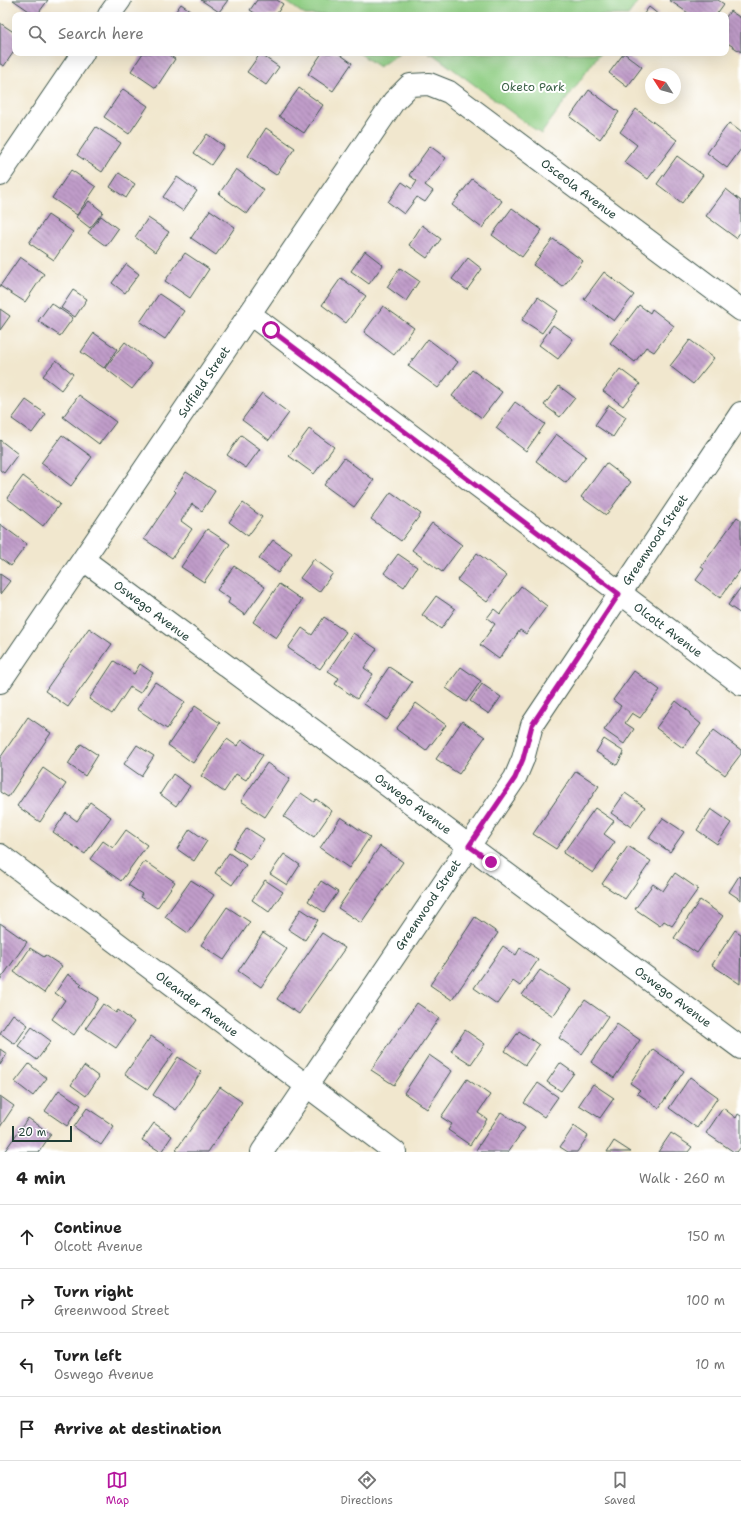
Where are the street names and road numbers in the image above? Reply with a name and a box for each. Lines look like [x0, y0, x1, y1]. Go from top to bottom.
street label: Osceola Avenue [538, 155, 620, 223]
street label: Suffield Street [174, 343, 234, 421]
street label: Greenwood Street [619, 491, 691, 589]
street label: Oswego Avenue [110, 577, 194, 645]
street label: Olcott Avenue [630, 599, 706, 661]
street label: Oswego Avenue [371, 770, 455, 838]
street label: Greenwood Street [392, 856, 464, 954]
street label: Oswego Avenue [631, 963, 715, 1031]
street label: Oleander Avenue [152, 968, 242, 1041]

